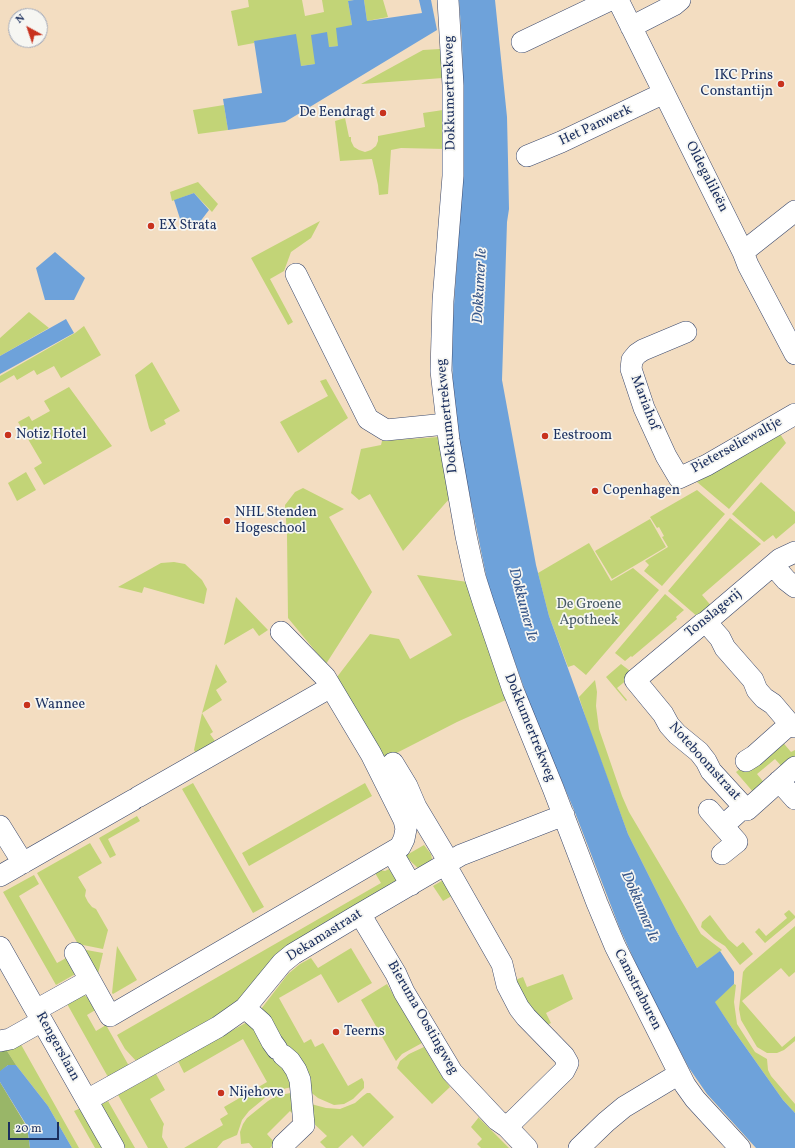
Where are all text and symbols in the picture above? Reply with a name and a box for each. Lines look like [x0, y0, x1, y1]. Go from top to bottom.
north arrow [8, 8, 48, 48]
text: N [13, 11, 28, 28]
street label: Dokkumertrekweg [442, 35, 460, 151]
place label: IKC Prins Constantijn [701, 68, 773, 100]
marker: IKC Prins Constantijn [776, 79, 786, 89]
street label: Het Panwerk [557, 102, 635, 150]
place label: De Eendragt [299, 105, 375, 121]
marker: De Eendragt [378, 108, 388, 118]
street label: Oldegalileën [681, 139, 731, 215]
place label: EX Strata [159, 218, 217, 234]
marker: EX Strata [146, 221, 156, 231]
water label: Dokkumer Ie [470, 248, 492, 324]
street label: Dokkumertrekweg [434, 358, 462, 474]
street label: Mariahof [626, 373, 662, 433]
street label: Pieterseliewaltje [689, 414, 785, 478]
place label: Notiz Hotel [16, 427, 86, 443]
place label: Eestroom [553, 428, 612, 444]
marker: Notiz Hotel [3, 430, 13, 440]
marker: Eestroom [540, 431, 550, 441]
place label: Copenhagen [603, 483, 680, 499]
marker: Copenhagen [590, 486, 600, 496]
place label: NHL Stenden Hogeschool [235, 505, 317, 538]
marker: NHL Stenden Hogeschool [222, 516, 232, 526]
water label: Dokkumer Ie [504, 566, 540, 644]
street label: Tonslagerij [682, 586, 746, 642]
park label: De Groene Apotheek [557, 597, 621, 630]
street label: Dokkumertrekweg [500, 671, 558, 785]
place label: Wannee [35, 697, 85, 713]
marker: Wannee [22, 700, 32, 710]
street label: Noteboomstraat [664, 719, 744, 805]
water label: Dokkumer Ie [616, 869, 662, 945]
street label: Dekamastraat [284, 906, 366, 966]
street label: Camstraburen [609, 947, 665, 1033]
street label: Bieruma Oostingweg [383, 958, 461, 1078]
street label: Rengerslaan [31, 1010, 83, 1084]
place label: Teerns [344, 1024, 385, 1040]
marker: Teerns [331, 1027, 341, 1037]
place label: Nijehove [229, 1085, 284, 1101]
marker: Nijehove [216, 1088, 226, 1098]
scale bar [10, 1114, 61, 1140]
text: 20 m [15, 1121, 42, 1137]

